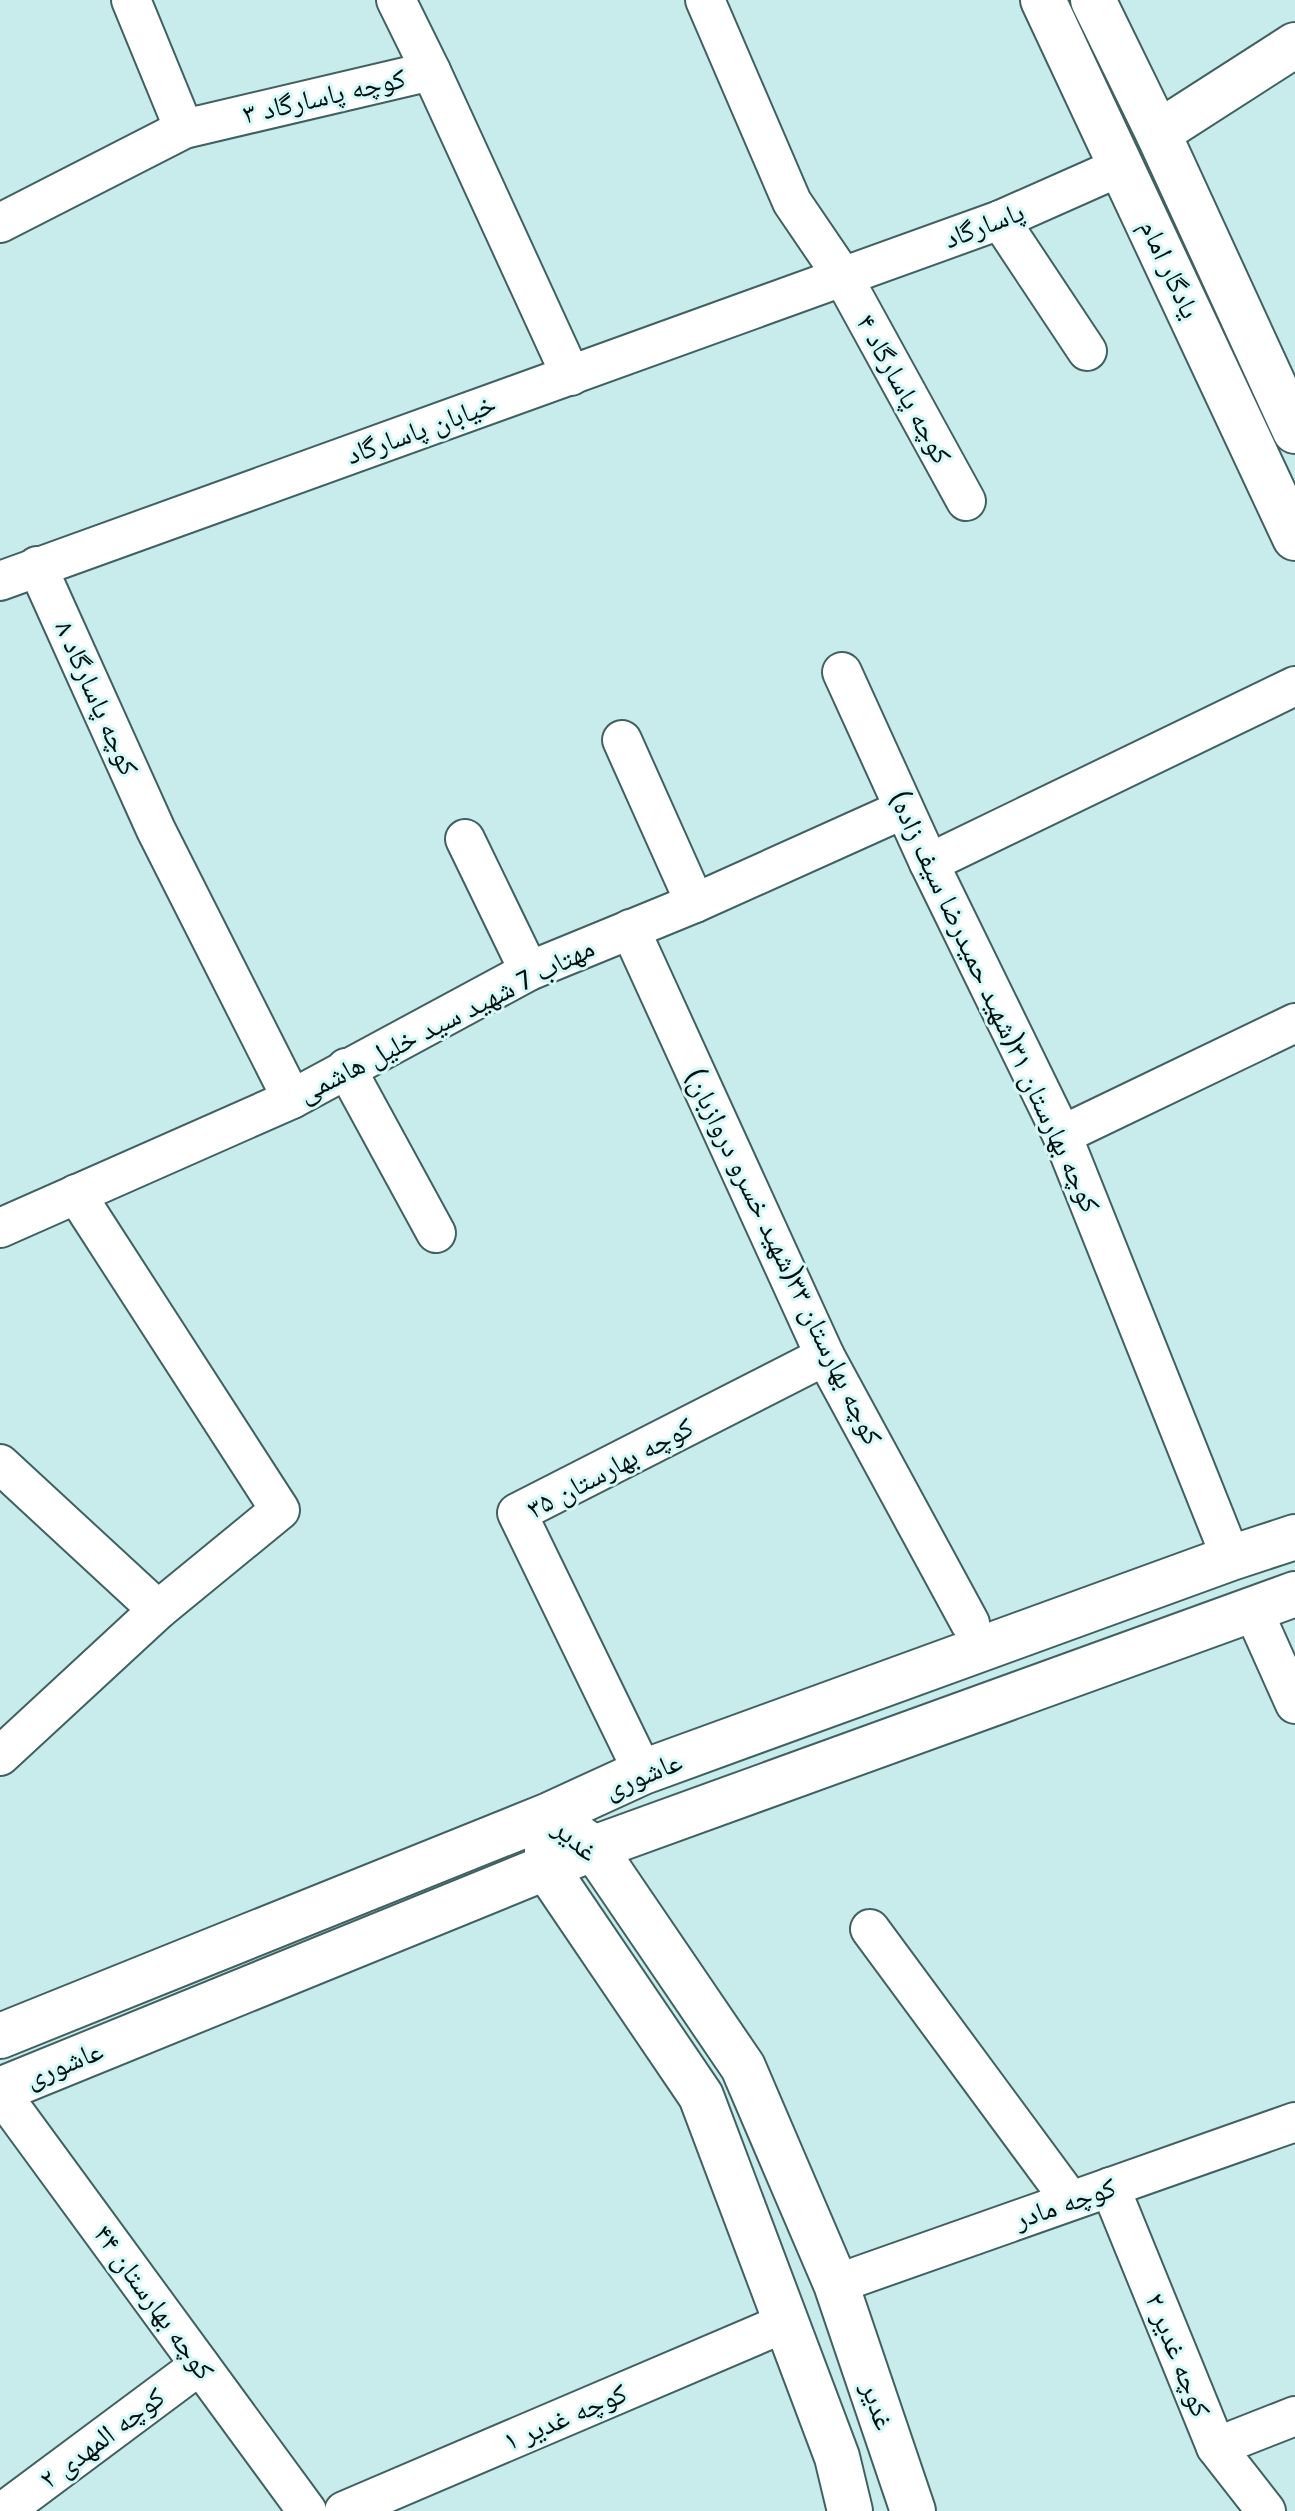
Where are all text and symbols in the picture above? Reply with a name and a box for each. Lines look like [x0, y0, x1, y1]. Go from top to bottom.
street label: کوچه پاسارگاد ۳ [239, 61, 409, 131]
street label: پاسارگاد [939, 195, 1029, 256]
street label: یادگار امام [1131, 214, 1207, 325]
street label: کوچه پاسارگاد ۴ [849, 308, 959, 470]
street label: خیابان پاسارگاد [342, 387, 500, 472]
street label: کوچه پاسارگاد ۸ [48, 616, 146, 781]
street label: کوچه بهارستان ۳۱(شهید حمیدرضا سیف زاده) [883, 786, 1107, 1218]
street label: مهتاب 7 شهید سید خلیل هاشمی [292, 931, 600, 1110]
street label: کوچه بهارستان ۳۳(شهید خسرو دروازبان) [678, 1064, 890, 1451]
street label: کوچه بهارستان ۳۵ [521, 1410, 699, 1526]
street label: عاشوری [599, 1745, 687, 1805]
street label: غدیر [546, 1811, 605, 1868]
street label: عاشوری [20, 2034, 108, 2094]
street label: کوچه مادر [1009, 2170, 1120, 2236]
street label: کوچه بهارستان ۴۴ [87, 2218, 221, 2386]
street label: کوچه غدیر ۲ [1138, 2288, 1218, 2422]
street label: کوچه غدیر ۱ [498, 2376, 632, 2458]
street label: غدیر [854, 2377, 901, 2434]
street label: کوچه المهدی ۲ [33, 2380, 171, 2496]

